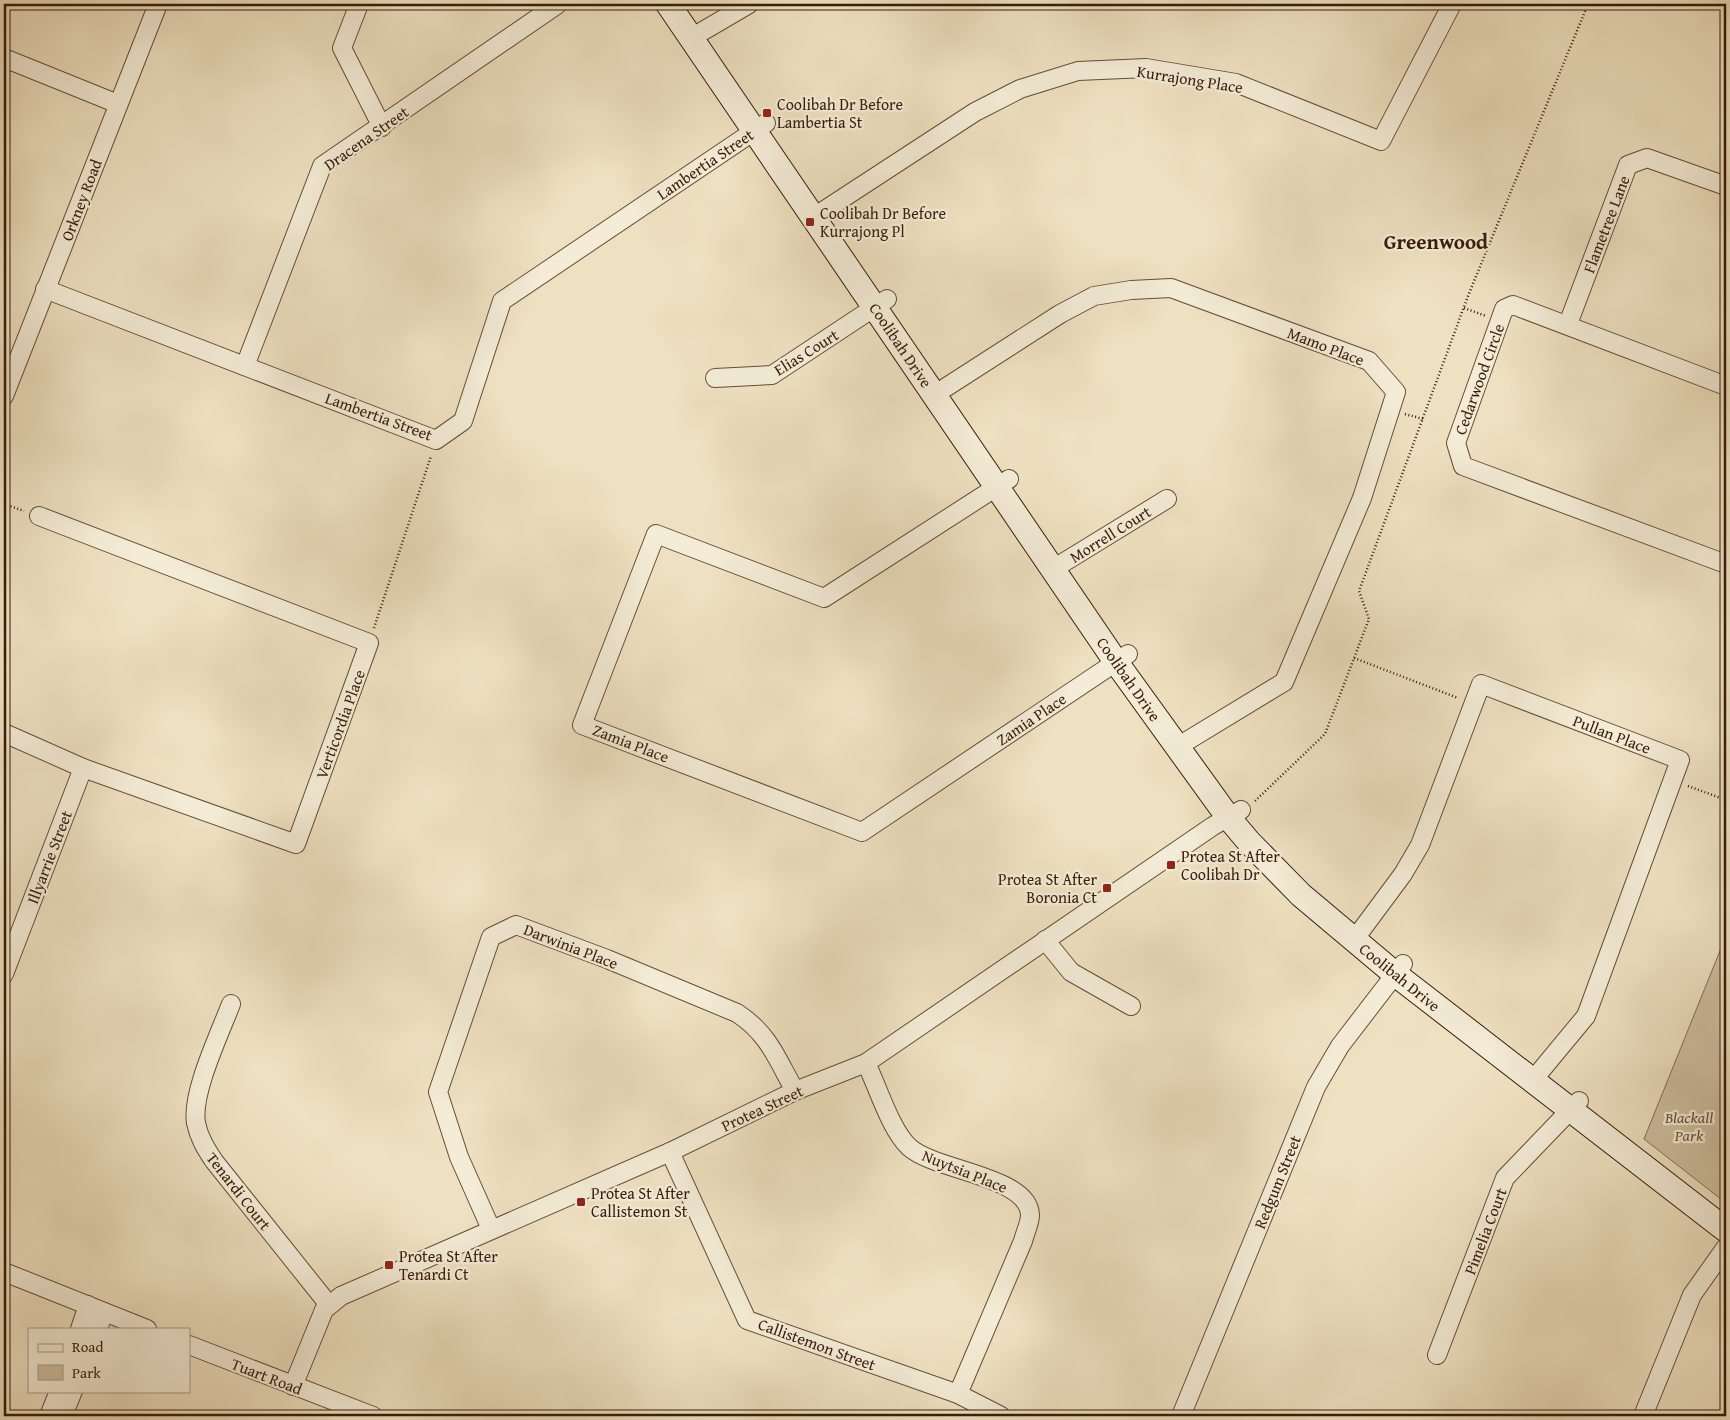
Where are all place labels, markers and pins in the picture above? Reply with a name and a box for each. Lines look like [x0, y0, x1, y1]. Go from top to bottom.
place label: Coolibah Dr Before Lambertia St [777, 92, 903, 134]
marker: Coolibah Dr Before Lambertia St [761, 107, 773, 119]
place label: Coolibah Dr Before Kurrajong Pl [820, 201, 946, 243]
marker: Coolibah Dr Before Kurrajong Pl [804, 216, 816, 228]
place label: Protea St After Coolibah Dr [1181, 844, 1280, 886]
marker: Protea St After Coolibah Dr [1165, 859, 1177, 871]
place label: Protea St After Boronia Ct [998, 867, 1097, 909]
marker: Protea St After Boronia Ct [1101, 882, 1113, 894]
place label: Protea St After Callistemon St [591, 1181, 690, 1223]
marker: Protea St After Callistemon St [575, 1196, 587, 1208]
place label: Protea St After Tenardi Ct [399, 1244, 498, 1286]
marker: Protea St After Tenardi Ct [383, 1259, 395, 1271]

